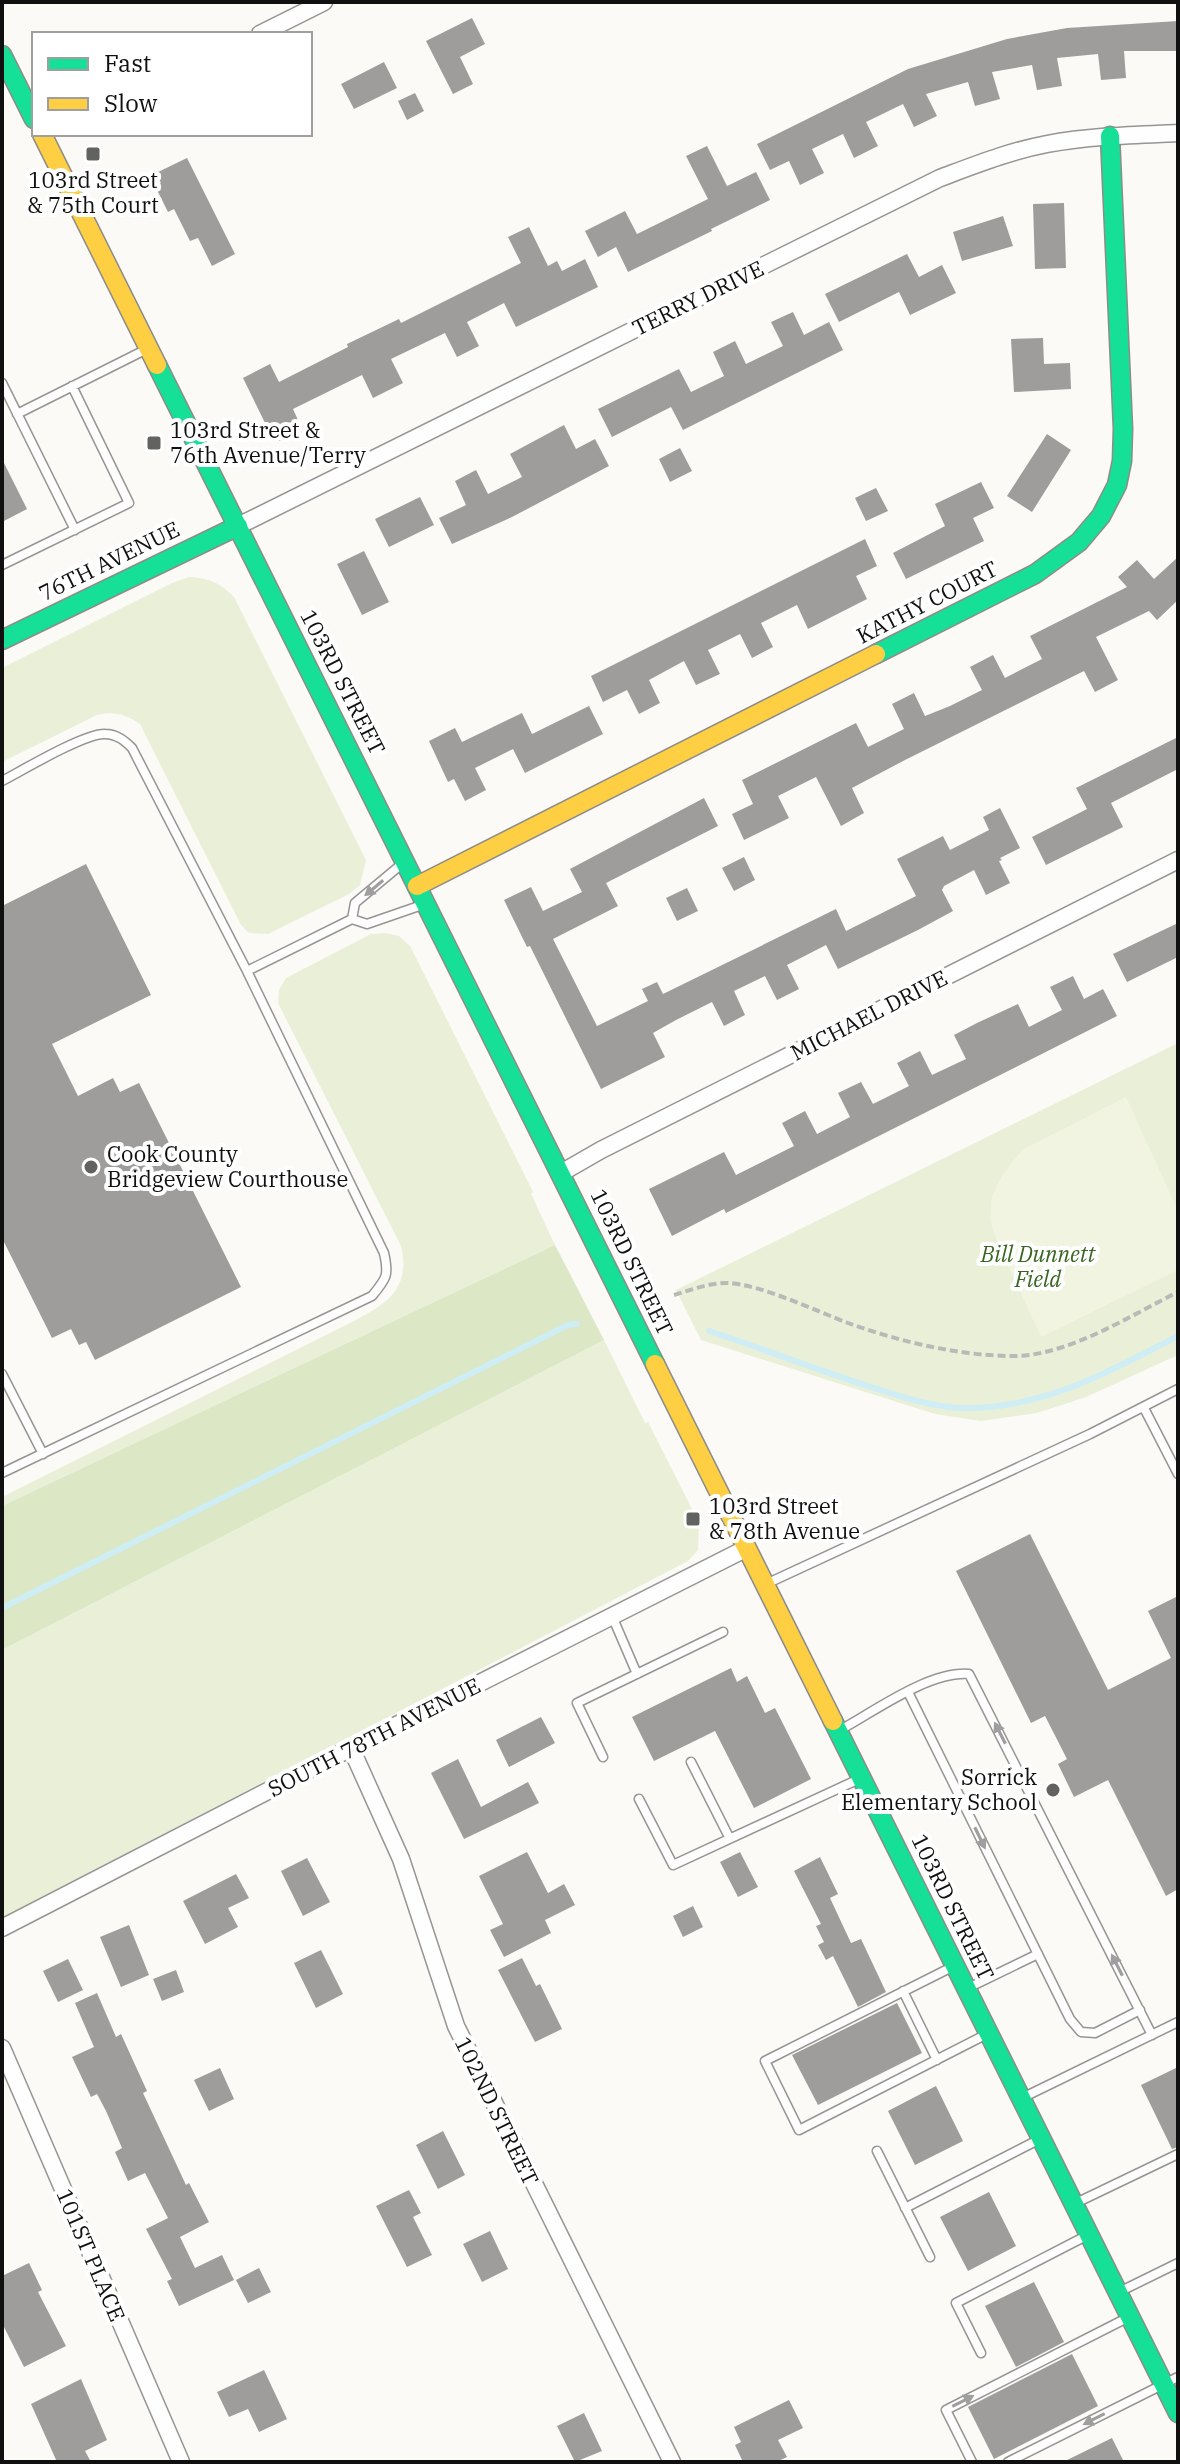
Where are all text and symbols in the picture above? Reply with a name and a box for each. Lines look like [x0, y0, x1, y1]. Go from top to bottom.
legend [32, 32, 312, 136]
text: Fast [104, 47, 151, 79]
text: Slow [104, 87, 158, 119]
marker: 103rd Street & 75th Court [84, 145, 102, 163]
place label: 103rd Street & 75th Court [27, 165, 159, 219]
street label: TERRY DRIVE [627, 253, 768, 342]
place label: 103rd Street & 76th Avenue/Terry [170, 415, 366, 469]
marker: 103rd Street & 76th Avenue/Terry [145, 434, 163, 452]
street label: 76TH AVENUE [34, 514, 184, 607]
street label: KATHY COURT [851, 554, 1002, 650]
street label: 103RD STREET [294, 604, 393, 759]
one-way arrow [364, 879, 384, 895]
street label: MICHAEL DRIVE [785, 962, 952, 1067]
place label: Cook County Bridgeview Courthouse [107, 1139, 348, 1193]
marker: Cook County Bridgeview Courthouse [82, 1158, 100, 1176]
street label: 103RD STREET [584, 1184, 680, 1340]
park label: Bill Dunnett Field [980, 1239, 1096, 1293]
place label: 103rd Street & 78th Avenue [709, 1491, 860, 1545]
marker: 103rd Street & 78th Avenue [684, 1510, 702, 1528]
street label: SOUTH 78TH AVENUE [263, 1670, 485, 1803]
one-way arrow [993, 1721, 1007, 1744]
place label: Sorrick Elementary School [841, 1762, 1037, 1816]
marker: Sorrick Elementary School [1044, 1781, 1062, 1799]
one-way arrow [973, 1826, 987, 1849]
street label: 103RD STREET [905, 1829, 1001, 1985]
one-way arrow [1110, 1954, 1124, 1977]
street label: 102ND STREET [449, 2032, 546, 2190]
street label: 101ST PLACE [50, 2184, 132, 2326]
one-way arrow [952, 2394, 975, 2408]
one-way arrow [1082, 2412, 1105, 2426]

